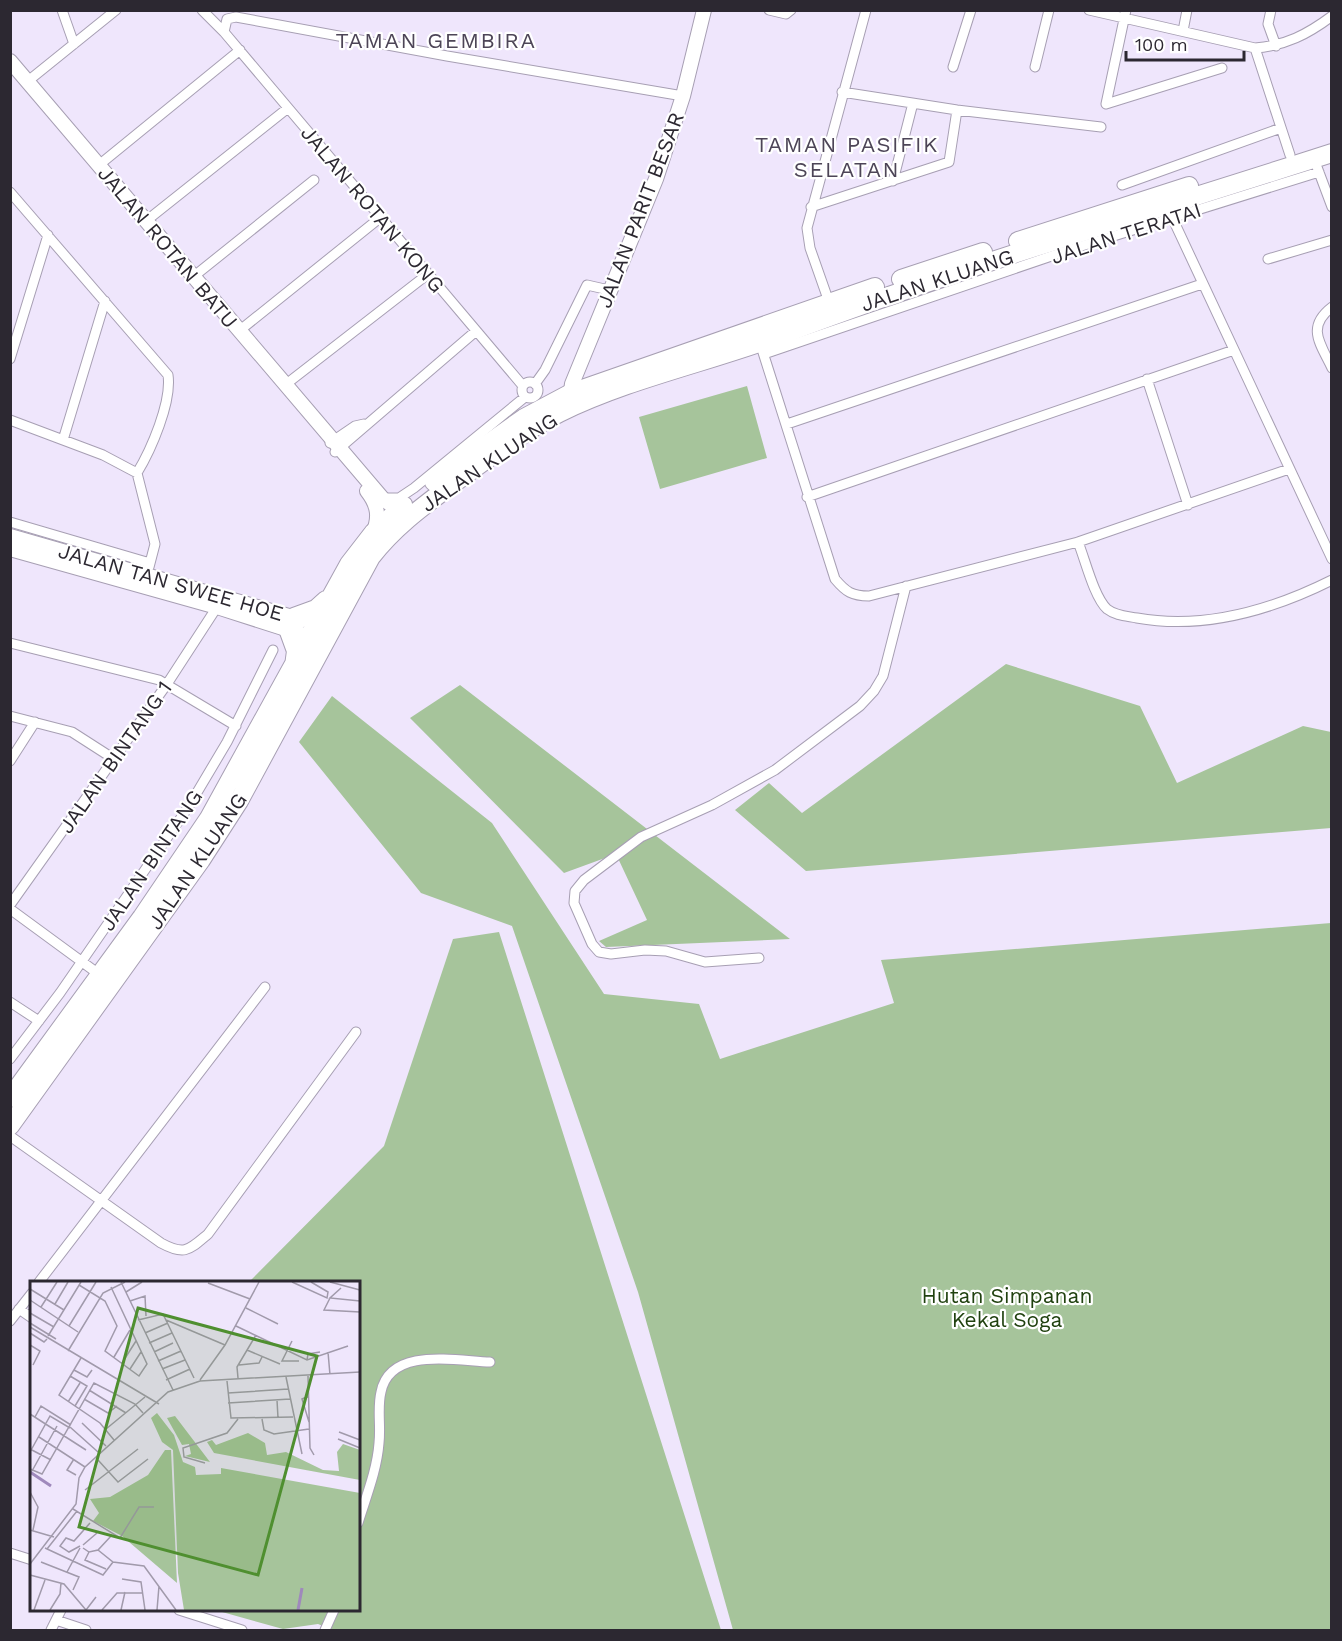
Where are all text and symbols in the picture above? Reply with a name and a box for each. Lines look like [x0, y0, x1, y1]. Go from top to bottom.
scale bar [1126, 24, 1244, 62]
district label: TAMAN GEMBIRA [335, 28, 537, 53]
text: 100 m [1135, 34, 1188, 55]
street label: JALAN PARIT BESAR [591, 109, 689, 311]
street label: JALAN ROTAN KONG [296, 121, 450, 297]
district label: TAMAN PASIFIK SELATAN [755, 132, 939, 182]
street label: JALAN ROTAN BATU [93, 161, 243, 333]
street label: JALAN TERATAI [1048, 197, 1204, 269]
street label: JALAN KLUANG [857, 244, 1017, 316]
street label: JALAN KLUANG [416, 407, 562, 517]
street label: JALAN TAN SWEE HOE [56, 538, 286, 626]
street label: JALAN BINTANG 1 [53, 676, 177, 838]
street label: JALAN BINTANG [95, 785, 207, 935]
street label: JALAN KLUANG [142, 788, 252, 934]
inset map [30, 1281, 360, 1611]
park label: Hutan Simpanan Kekal Soga [922, 1283, 1092, 1332]

